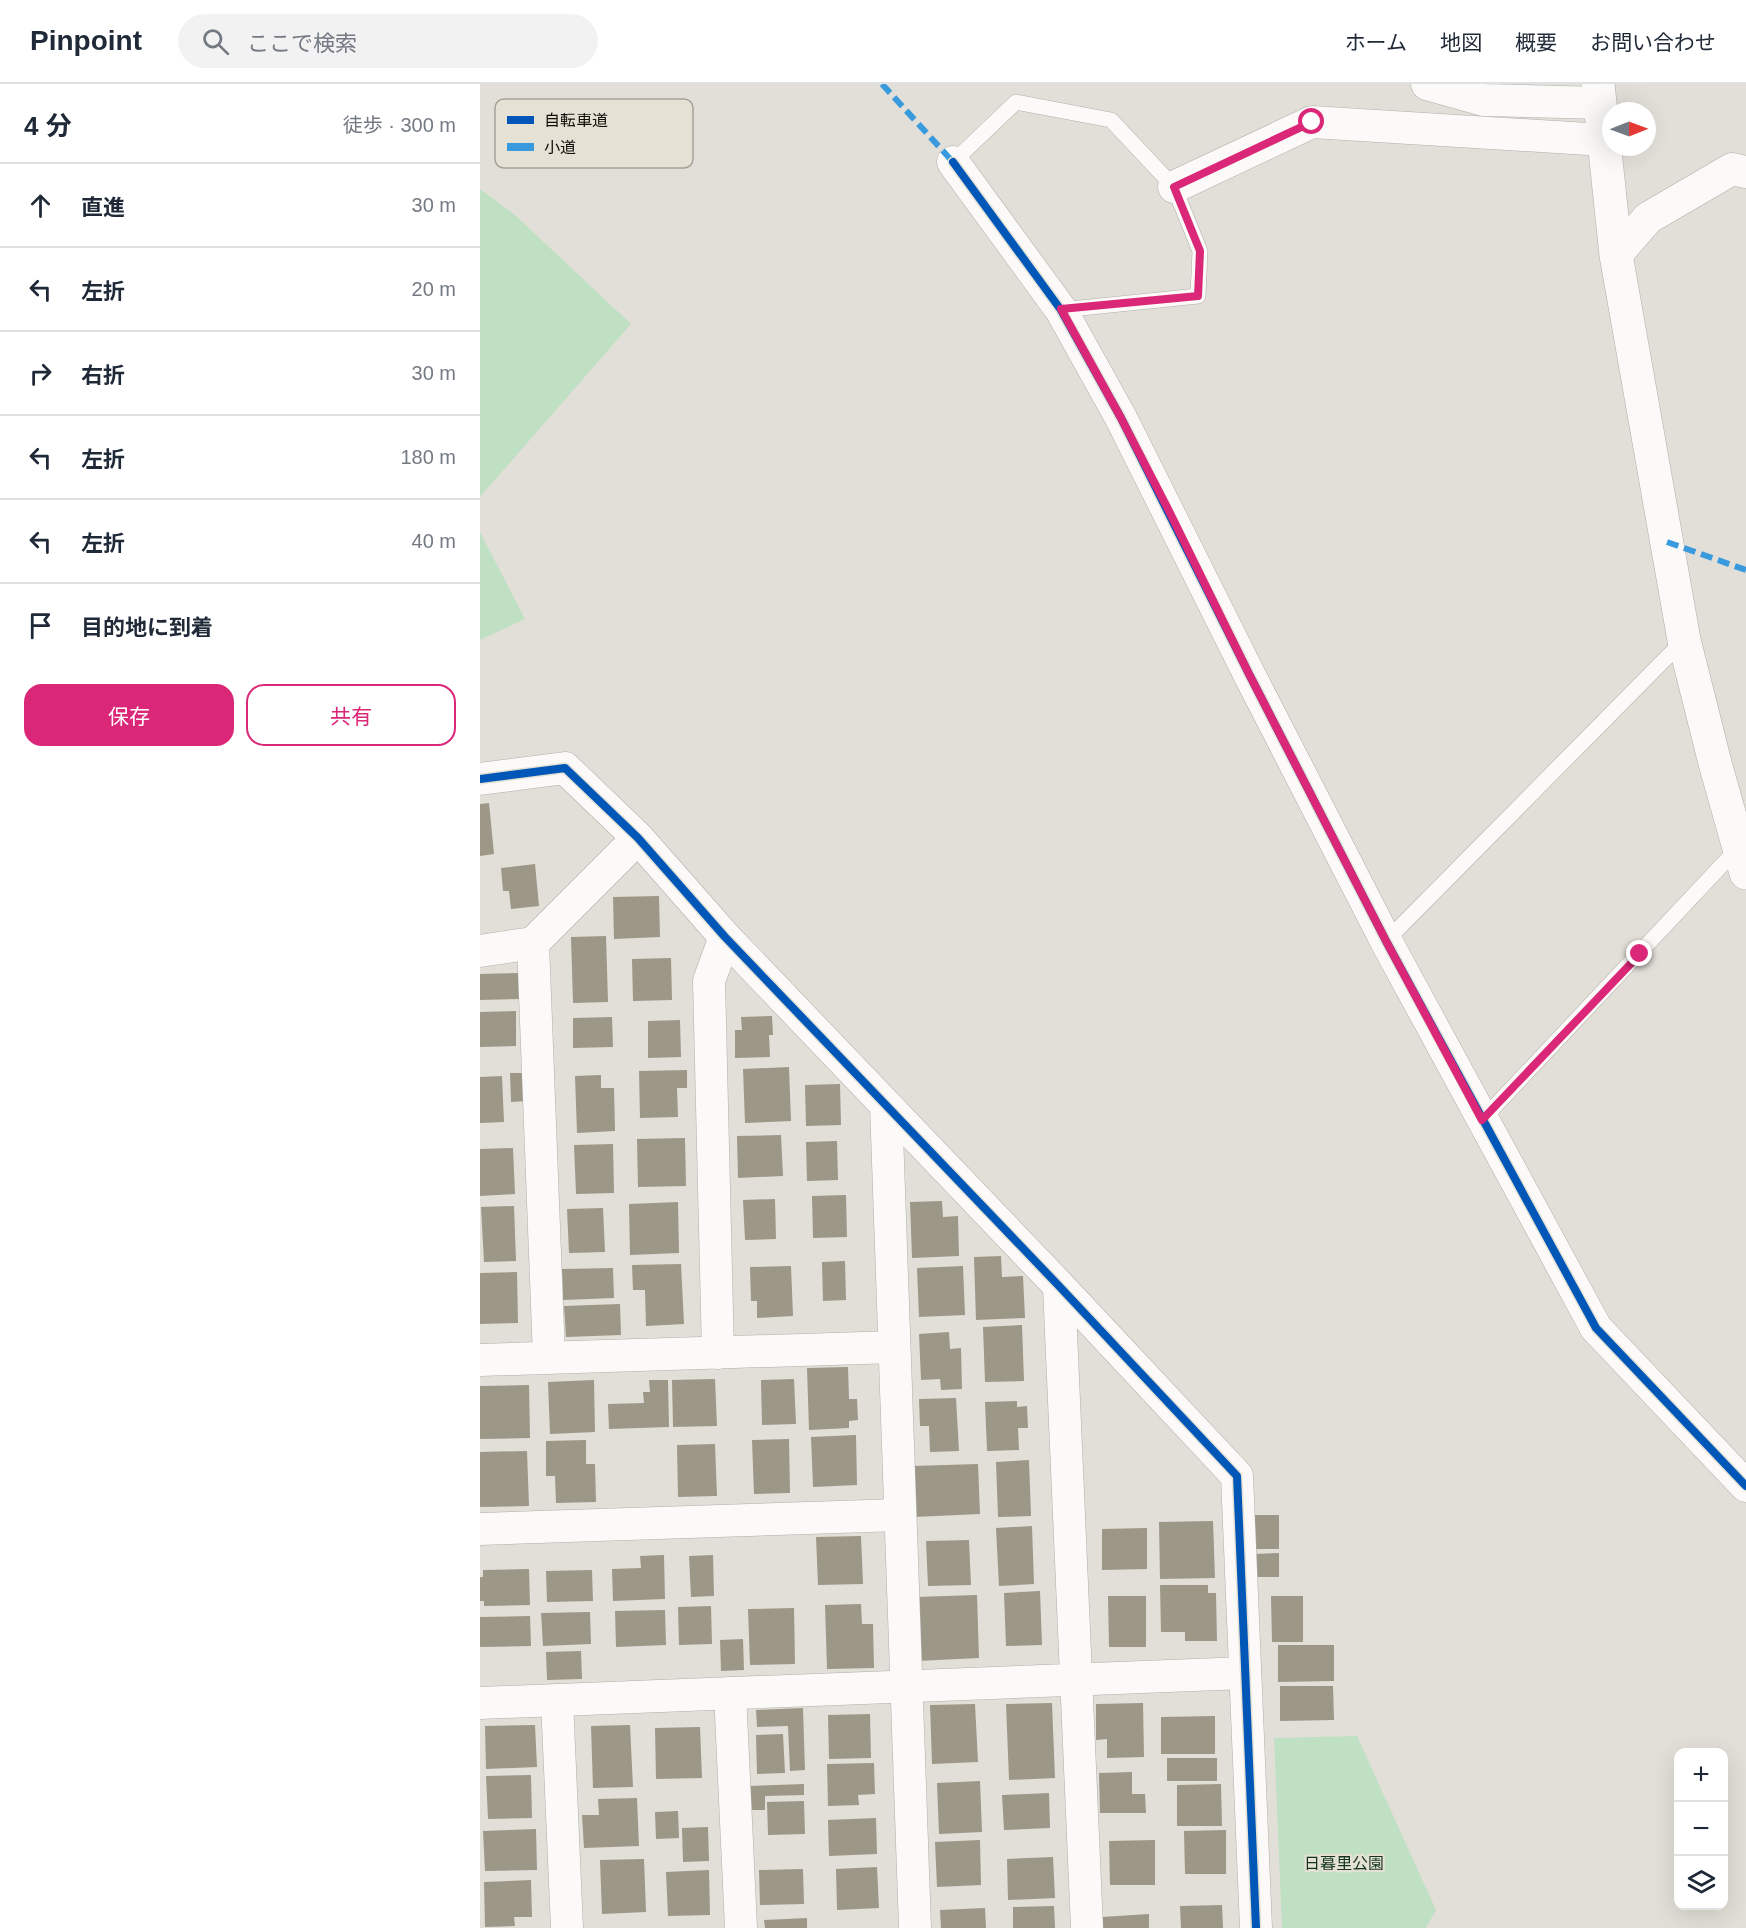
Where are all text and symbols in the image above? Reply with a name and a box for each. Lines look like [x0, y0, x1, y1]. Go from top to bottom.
search box [178, 14, 598, 68]
text: Pinpoint [30, 25, 142, 56]
icon: search [199, 25, 232, 58]
text: ここで検索 [247, 31, 357, 56]
text: ホーム [1345, 31, 1407, 54]
text: 地図 [1440, 31, 1482, 54]
text: 概要 [1515, 31, 1557, 54]
text: お問い合わせ [1590, 31, 1716, 54]
legend [495, 99, 693, 168]
north arrow [1602, 102, 1656, 156]
route start [1298, 108, 1324, 134]
text: 4 分 [24, 111, 72, 141]
text: 自転車道 [544, 112, 608, 129]
text: 徒歩 · 300 m [343, 114, 456, 136]
text: 小道 [544, 139, 576, 156]
icon: ahead [24, 189, 57, 222]
text: 30 m [412, 194, 456, 216]
text: 直進 [81, 195, 125, 220]
icon: left [24, 273, 57, 306]
text: 20 m [412, 278, 456, 300]
text: 左折 [81, 279, 125, 304]
icon: right [24, 357, 57, 390]
text: 30 m [412, 362, 456, 384]
text: 右折 [81, 363, 125, 388]
icon: left [24, 441, 57, 474]
text: 180 m [400, 446, 456, 468]
text: 左折 [81, 447, 125, 472]
icon: left [24, 525, 57, 558]
text: 40 m [412, 530, 456, 552]
text: 左折 [81, 531, 125, 556]
icon: arrive [24, 609, 57, 642]
text: 目的地に到着 [81, 615, 213, 640]
button: 保存 [24, 684, 234, 746]
button: 共有 [246, 684, 456, 746]
route end [1626, 940, 1652, 966]
map controls [1674, 1748, 1728, 1910]
button: + [1674, 1748, 1728, 1802]
button: − [1674, 1802, 1728, 1856]
park label: 日暮里公園 [1304, 1855, 1384, 1872]
button: layers [1674, 1856, 1728, 1910]

